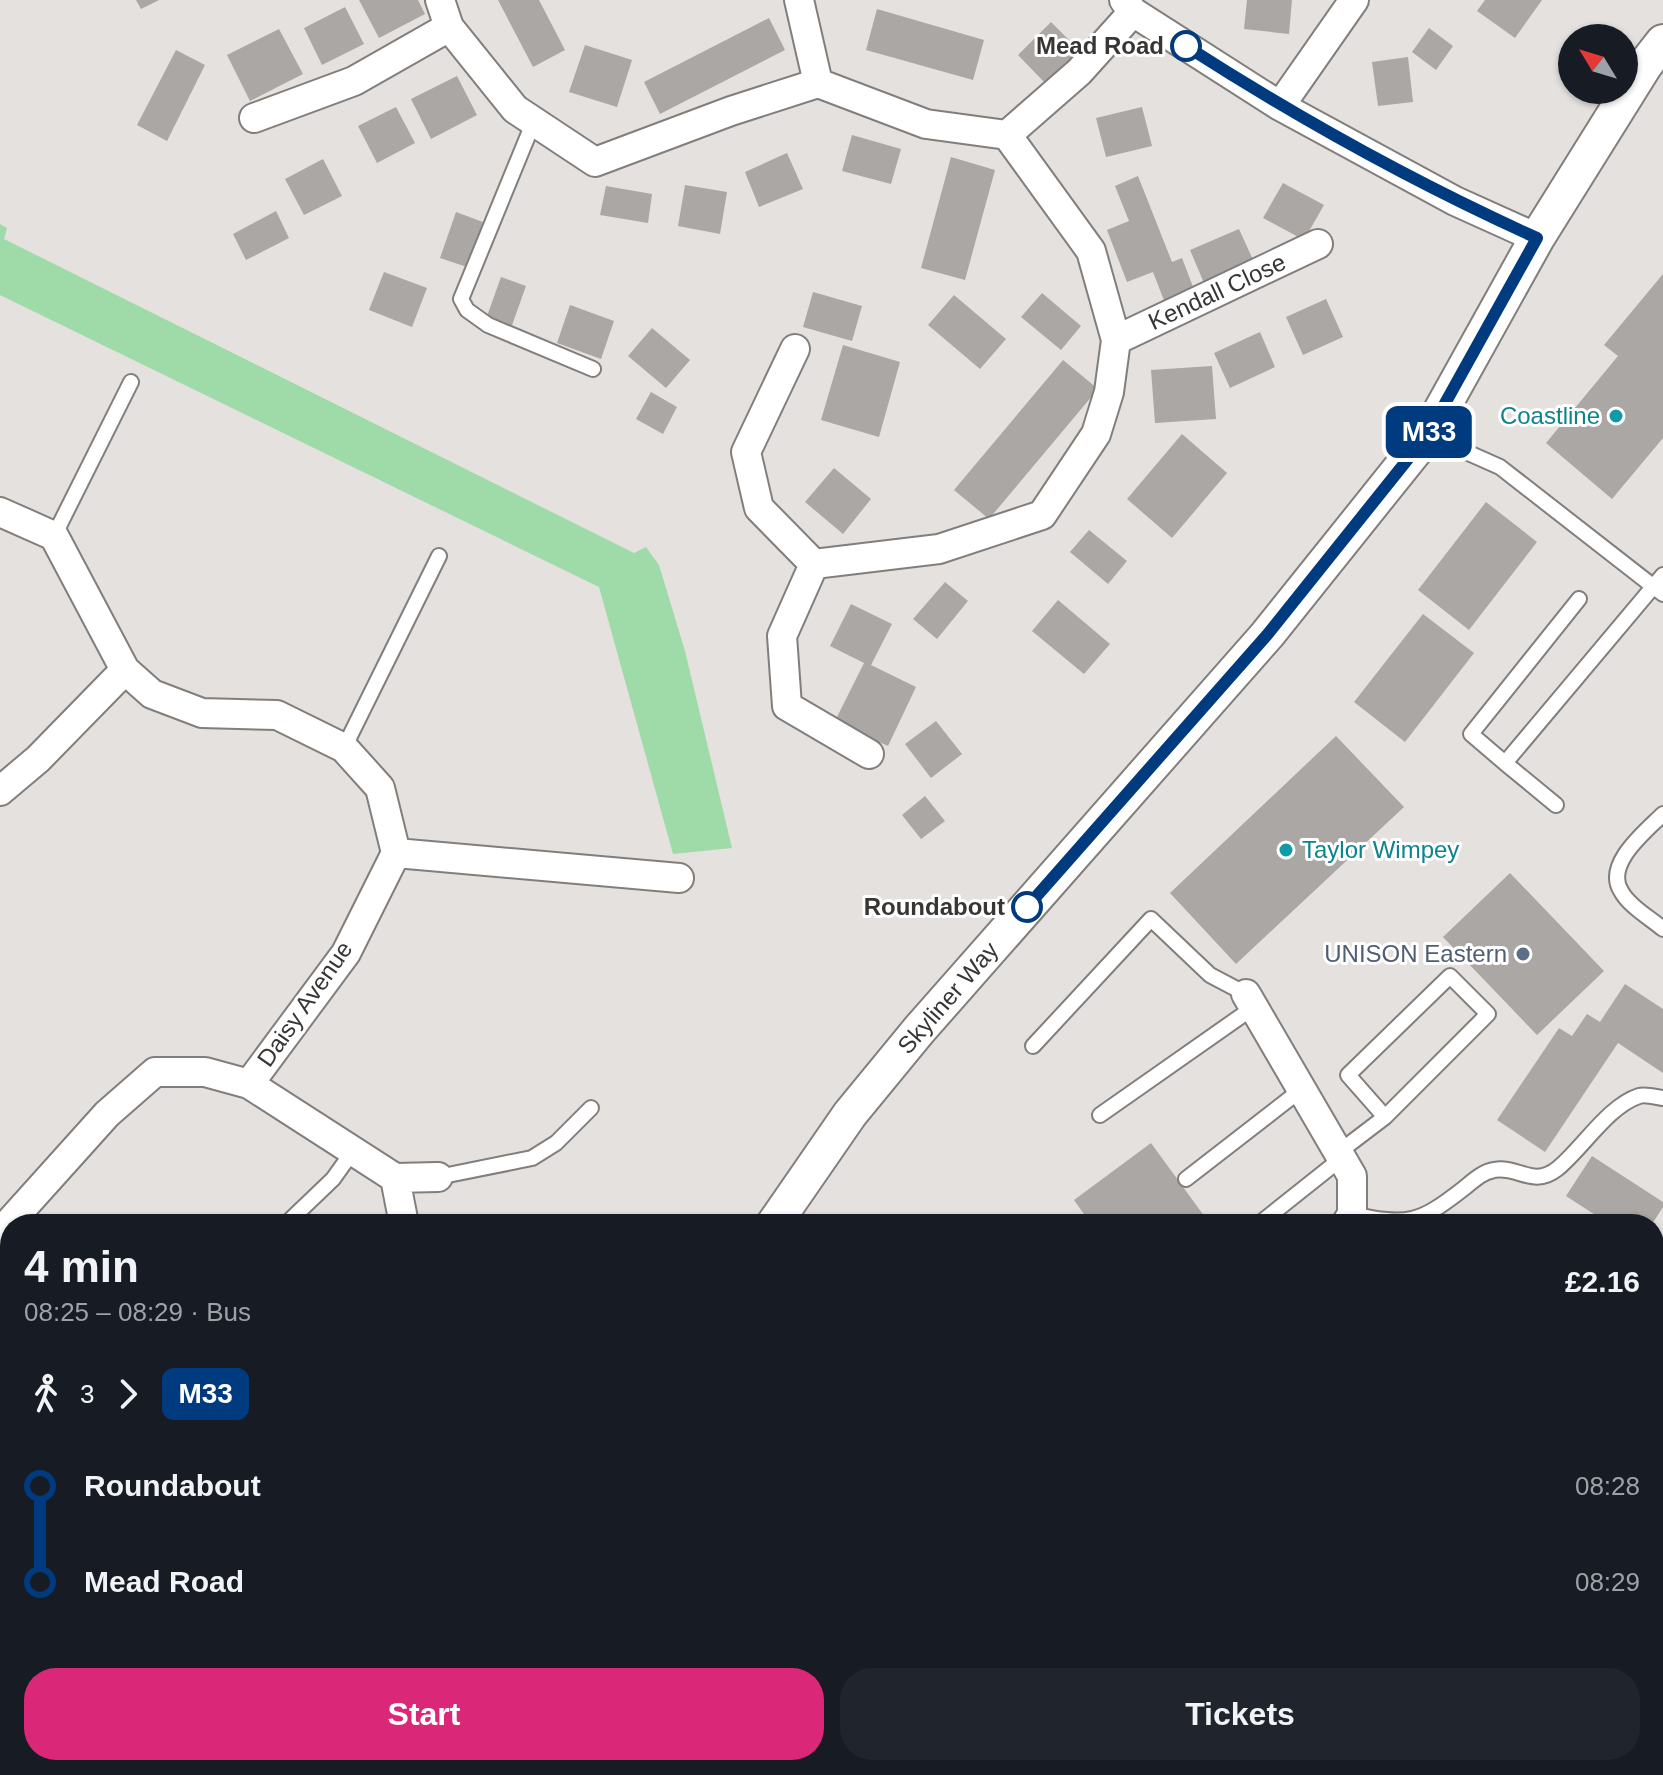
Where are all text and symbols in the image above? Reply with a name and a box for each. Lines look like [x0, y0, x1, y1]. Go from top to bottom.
north arrow [1558, 24, 1638, 104]
map controls [1558, 24, 1638, 104]
marker: Mead Road [1171, 31, 1201, 61]
place label: Mead Road [1036, 32, 1164, 59]
street label: Kendall Close [1144, 248, 1290, 335]
place label: Coastline [1500, 402, 1600, 429]
line badge: M33 [1383, 406, 1475, 458]
marker: Coastline [1607, 407, 1625, 425]
text: M33 [1402, 416, 1456, 447]
place label: Taylor Wimpey [1302, 836, 1459, 863]
marker: Taylor Wimpey [1277, 841, 1295, 859]
marker: Roundabout [1012, 892, 1042, 922]
place label: Roundabout [864, 893, 1005, 920]
street label: Daisy Avenue [252, 936, 358, 1071]
street label: Skyliner Way [892, 936, 1003, 1059]
place label: UNISON Eastern [1324, 940, 1507, 967]
marker: UNISON Eastern [1514, 945, 1532, 963]
text: 4 min [24, 1242, 139, 1291]
text: £2.16 [1565, 1265, 1640, 1298]
text: 08:25 – 08:29 · Bus [24, 1297, 251, 1327]
icon: walk [24, 1372, 68, 1416]
icon: forward [106, 1372, 150, 1416]
text: M33 [178, 1378, 233, 1409]
text: 3 [80, 1379, 94, 1409]
text: Roundabout [84, 1469, 261, 1502]
text: 08:28 [1575, 1471, 1640, 1501]
text: Mead Road [84, 1565, 244, 1598]
text: 08:29 [1575, 1567, 1640, 1597]
button: Start [24, 1668, 824, 1760]
button: Tickets [840, 1668, 1640, 1760]

